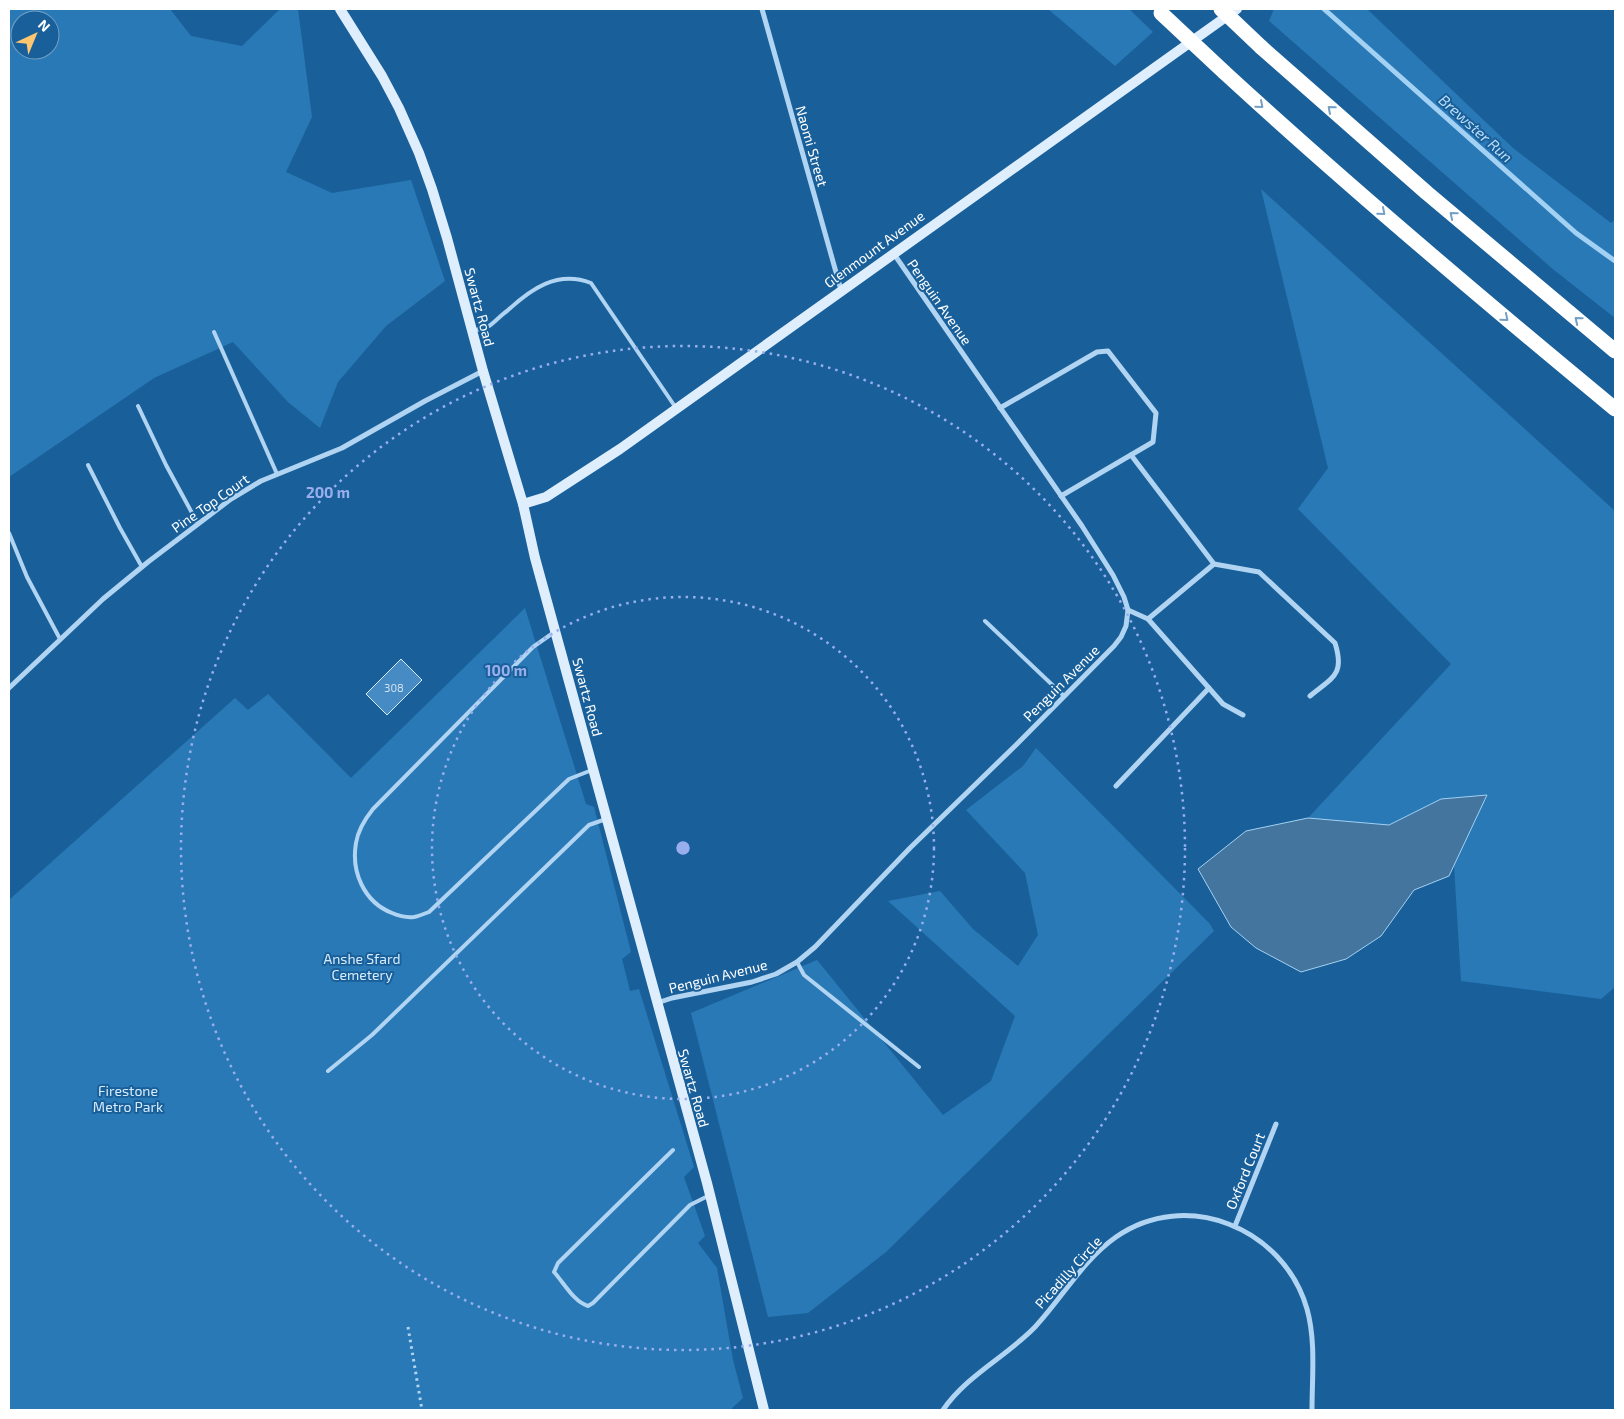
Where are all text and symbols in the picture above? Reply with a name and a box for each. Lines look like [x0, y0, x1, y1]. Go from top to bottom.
north arrow [10, 10, 60, 60]
text: N [35, 16, 54, 35]
water label: Brewster Run [1436, 90, 1516, 166]
one-way arrow [1254, 99, 1263, 108]
street label: Naomi Street [792, 104, 832, 188]
one-way arrow [1327, 105, 1336, 114]
street label: Glenmount Avenue [820, 207, 928, 291]
one-way arrow [1376, 207, 1385, 216]
one-way arrow [1450, 212, 1459, 221]
street label: Penguin Avenue [904, 256, 976, 348]
street label: Swartz Road [461, 266, 499, 348]
one-way arrow [1500, 312, 1509, 321]
one-way arrow [1574, 317, 1583, 326]
street label: Pine Top Court [168, 470, 252, 536]
text: 200 m [306, 483, 350, 501]
street label: Penguin Avenue [1019, 641, 1103, 725]
street label: Swartz Road [569, 656, 607, 738]
text: 100 m [485, 661, 527, 679]
house number: 308 [384, 681, 404, 694]
centre of rings [674, 839, 692, 857]
park label: Anshe Sfard Cemetery [324, 950, 401, 983]
street label: Penguin Avenue [667, 956, 769, 996]
street label: Swartz Road [675, 1047, 713, 1129]
park label: Firestone Metro Park [93, 1082, 163, 1115]
street label: Oxford Court [1222, 1130, 1268, 1212]
street label: Picadilly Circle [1031, 1232, 1105, 1312]

